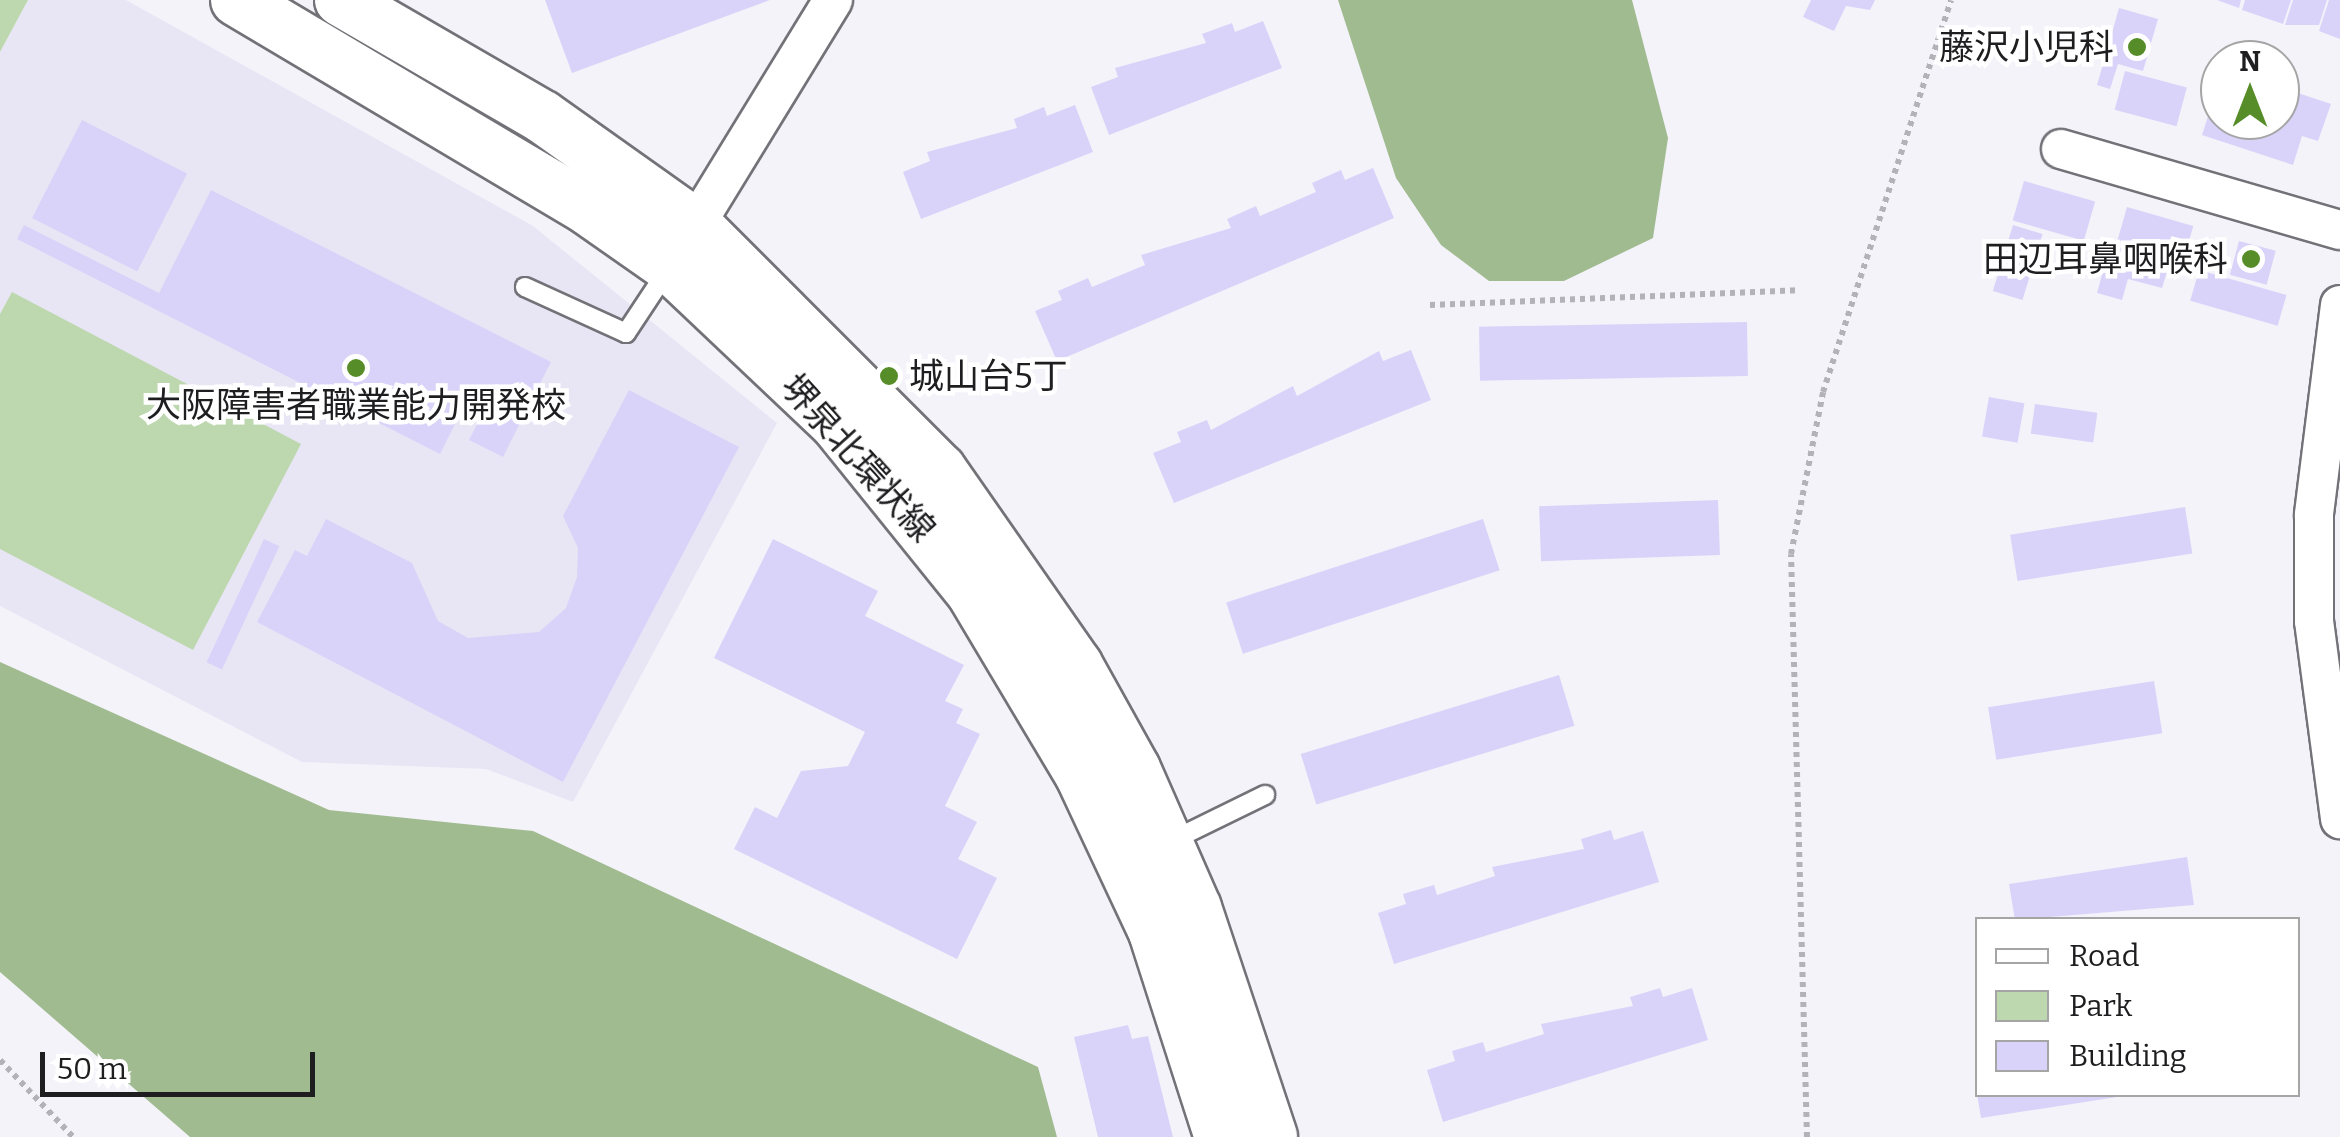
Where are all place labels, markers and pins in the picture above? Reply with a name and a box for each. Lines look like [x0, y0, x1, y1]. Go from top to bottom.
place label: 藤沢小児科 [1939, 26, 2114, 68]
marker: 藤沢小児科 [2124, 34, 2150, 60]
place label: 田辺耳鼻咽喉科 [1983, 238, 2228, 280]
marker: 田辺耳鼻咽喉科 [2238, 246, 2264, 272]
place label: 城山台5丁 [909, 355, 1068, 397]
marker: 大阪障害者職業能力開発校 [345, 357, 367, 379]
marker: 城山台5丁 [878, 365, 900, 387]
place label: 大阪障害者職業能力開発校 [146, 384, 566, 426]

